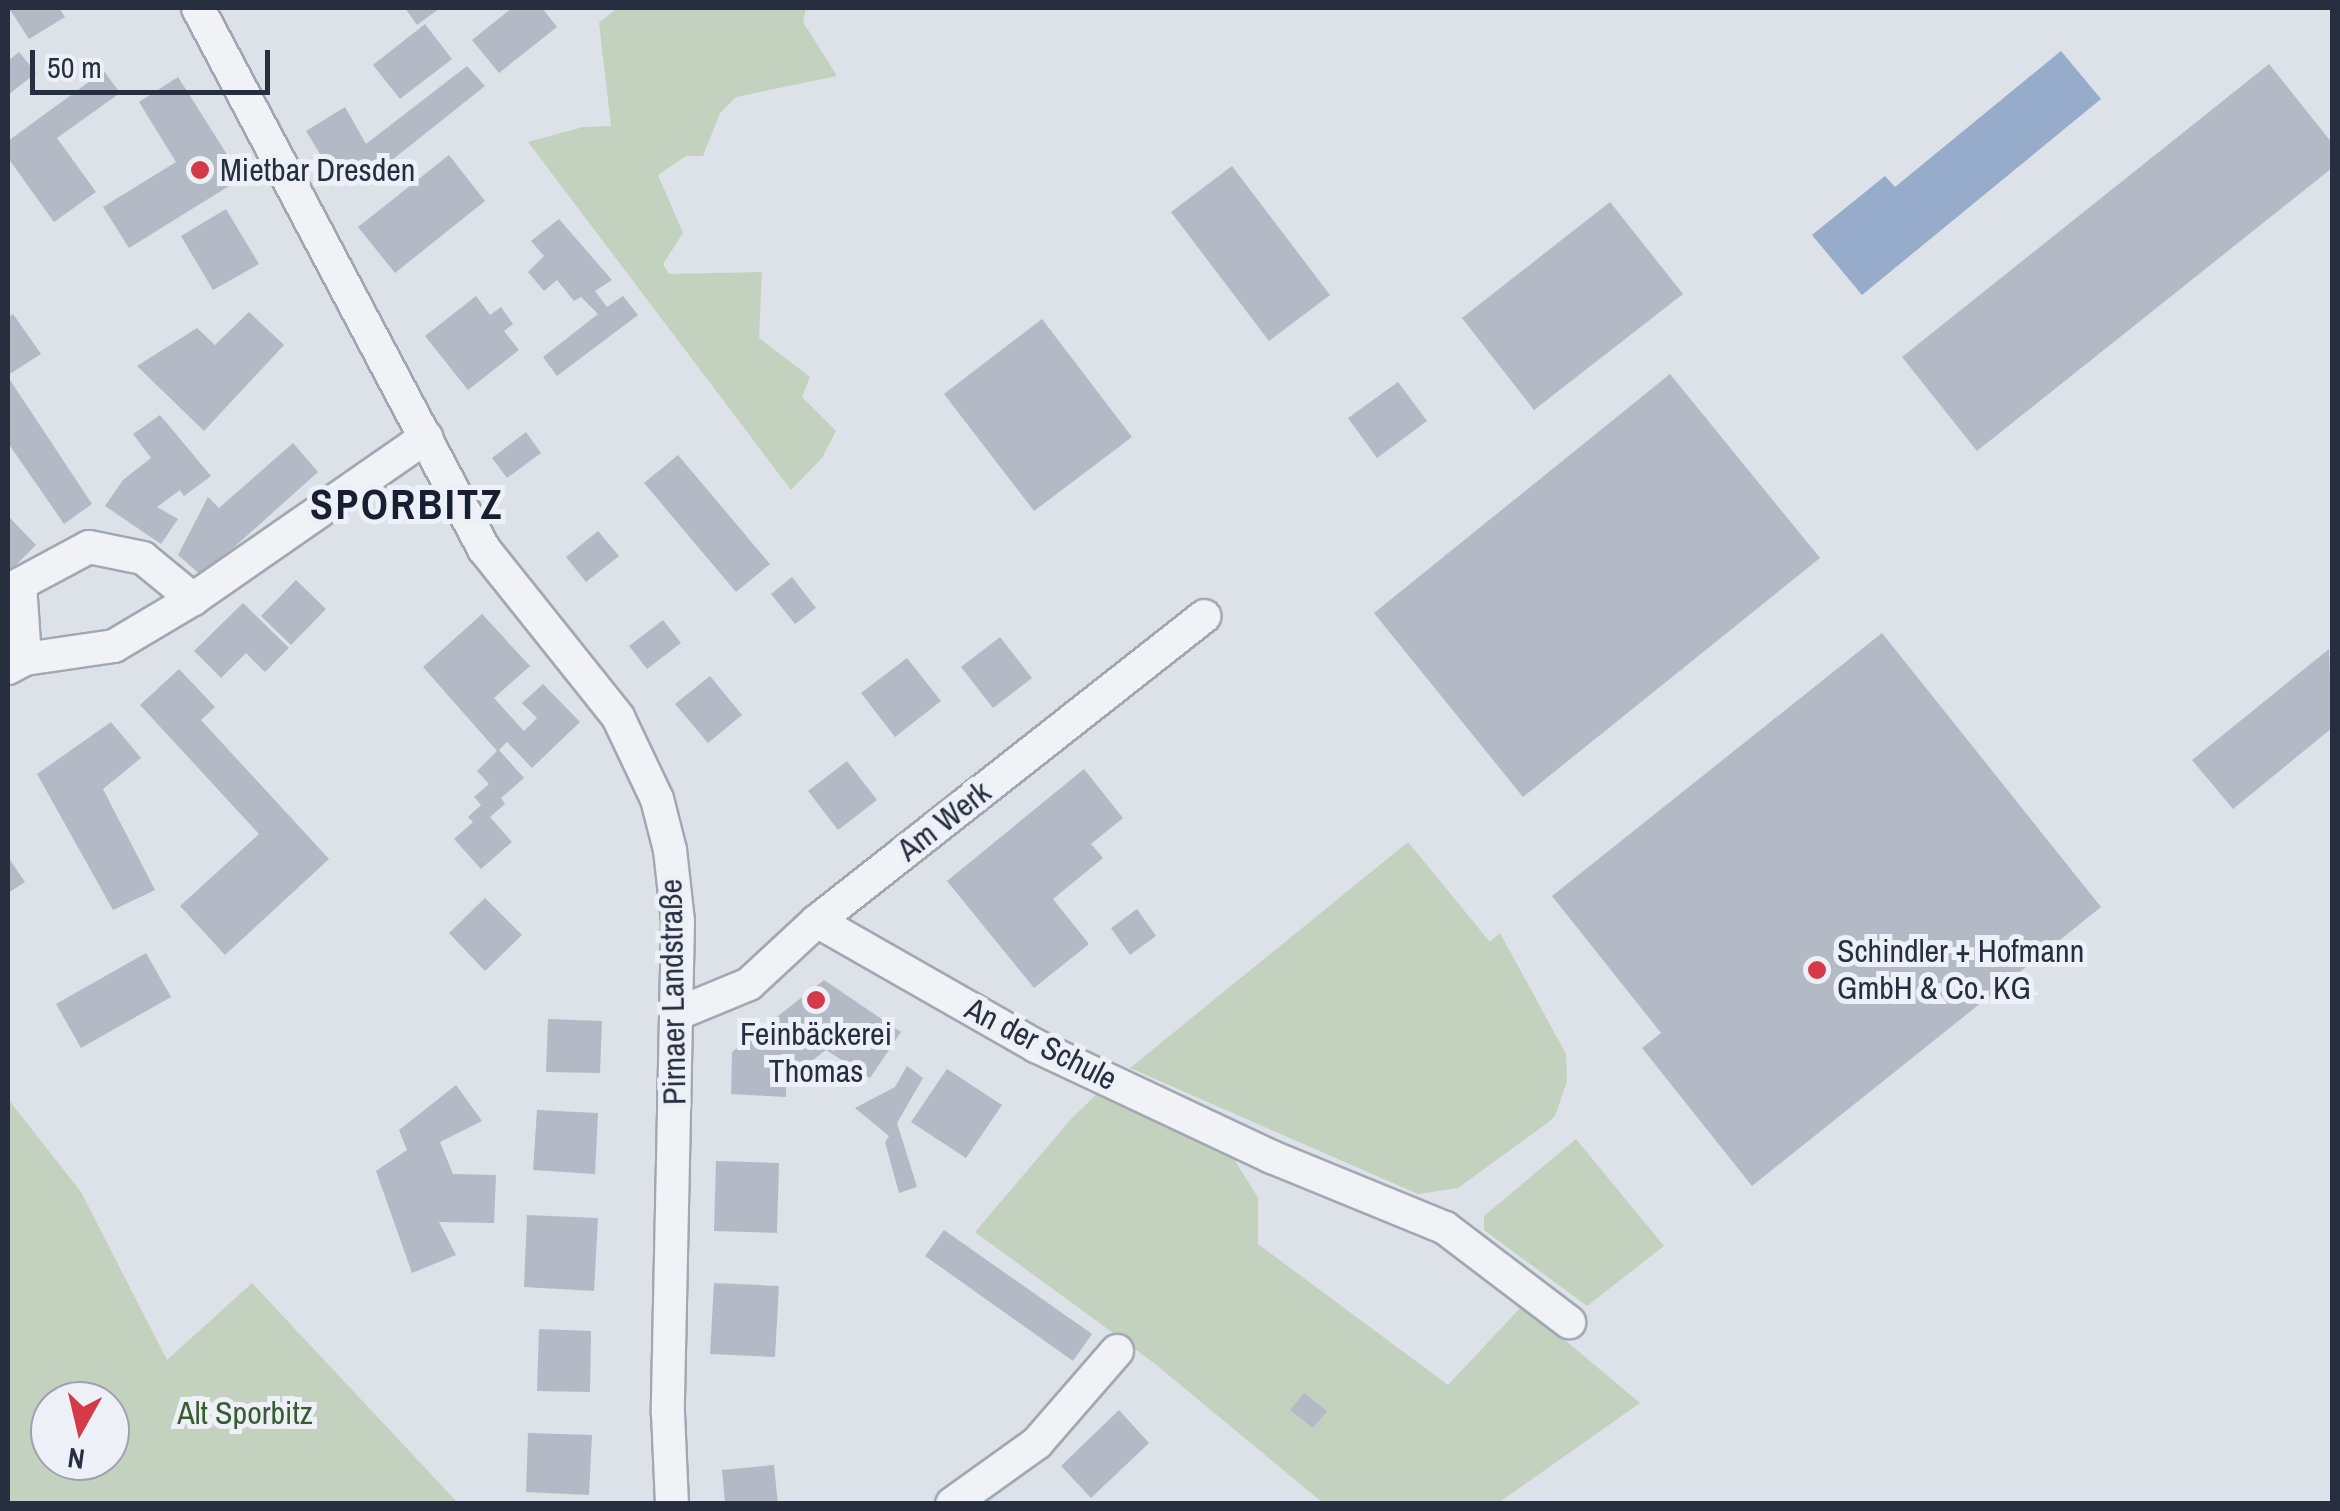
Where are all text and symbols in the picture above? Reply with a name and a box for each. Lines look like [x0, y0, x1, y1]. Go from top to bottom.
scale bar [35, 30, 275, 92]
text: 50 m [47, 47, 102, 87]
place label: Mietbar Dresden [220, 151, 415, 189]
marker: Mietbar Dresden [189, 159, 211, 181]
district label: SPORBITZ [310, 479, 504, 529]
street label: Am Werk [890, 773, 998, 869]
street label: Pirnaer Landstraße [652, 879, 694, 1105]
place label: Schindler + Hofmann GmbH & Co. KG [1837, 933, 2084, 1008]
marker: Schindler + Hofmann GmbH & Co. KG [1806, 959, 1828, 981]
marker: Feinbäckerei Thomas [805, 989, 827, 1011]
street label: An der Schule [959, 989, 1123, 1099]
place label: Feinbäckerei Thomas [740, 1016, 892, 1091]
north arrow [30, 1381, 130, 1481]
park label: Alt Sporbitz [177, 1394, 313, 1432]
text: N [65, 1439, 87, 1479]

